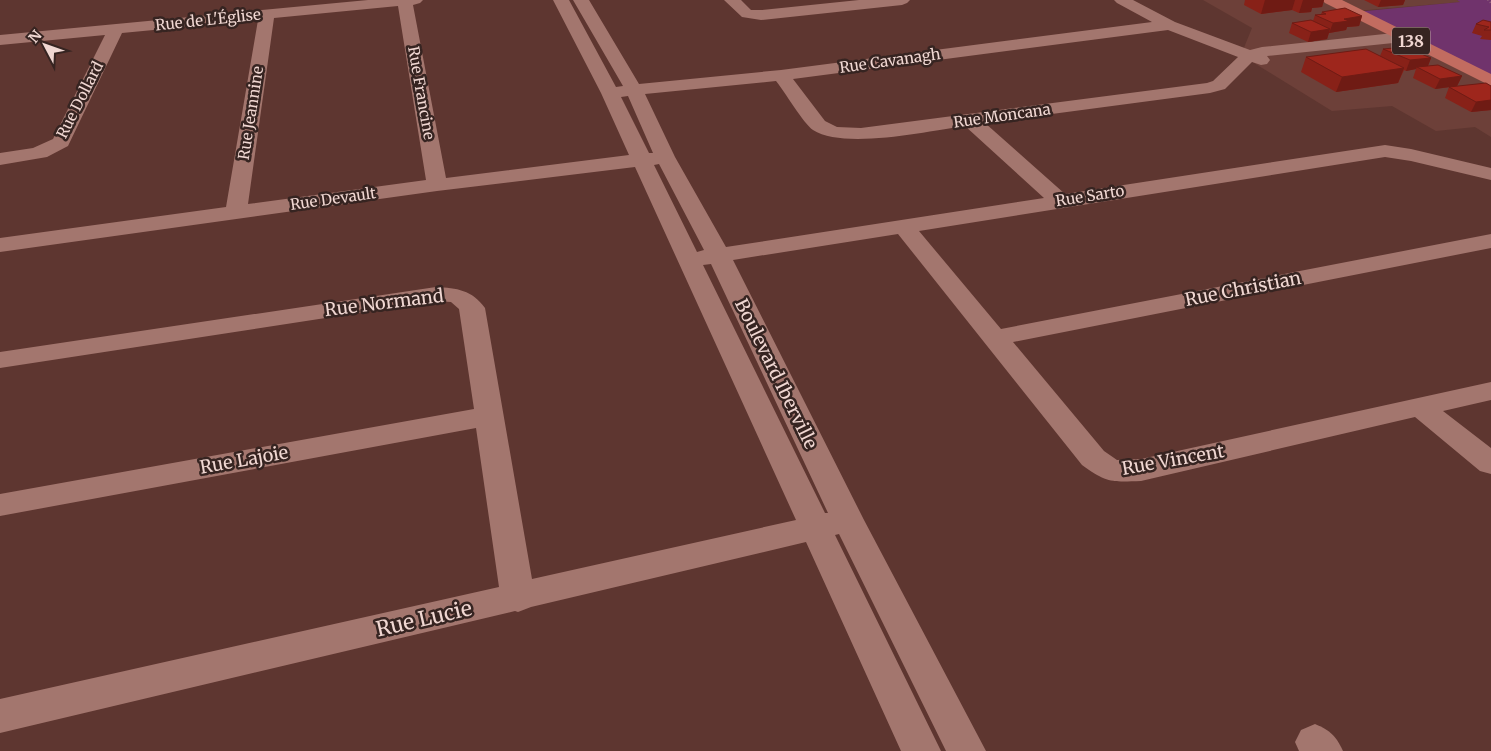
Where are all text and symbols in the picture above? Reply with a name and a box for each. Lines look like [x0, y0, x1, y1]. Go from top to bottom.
street label: Rue de L'Église [154, 3, 262, 34]
north arrow [20, 20, 70, 70]
text: N [25, 26, 46, 47]
road number: 138 [1392, 27, 1430, 54]
street label: Rue Cavanagh [838, 44, 942, 77]
street label: Rue Francine [404, 45, 439, 141]
street label: Rue Dollard [52, 58, 107, 141]
street label: Rue Jeannine [234, 65, 267, 161]
street label: Rue Moncana [952, 99, 1052, 132]
street label: Rue Sarto [1054, 181, 1126, 210]
street label: Rue Devault [289, 183, 377, 214]
street label: Rue Christian [1183, 266, 1303, 311]
street label: Rue Normand [323, 284, 445, 321]
street label: Boulevard Iberville [730, 295, 823, 453]
street label: Rue Vincent [1120, 439, 1226, 480]
street label: Rue Lajoie [198, 440, 290, 479]
street label: Rue Lucie [373, 594, 474, 643]

